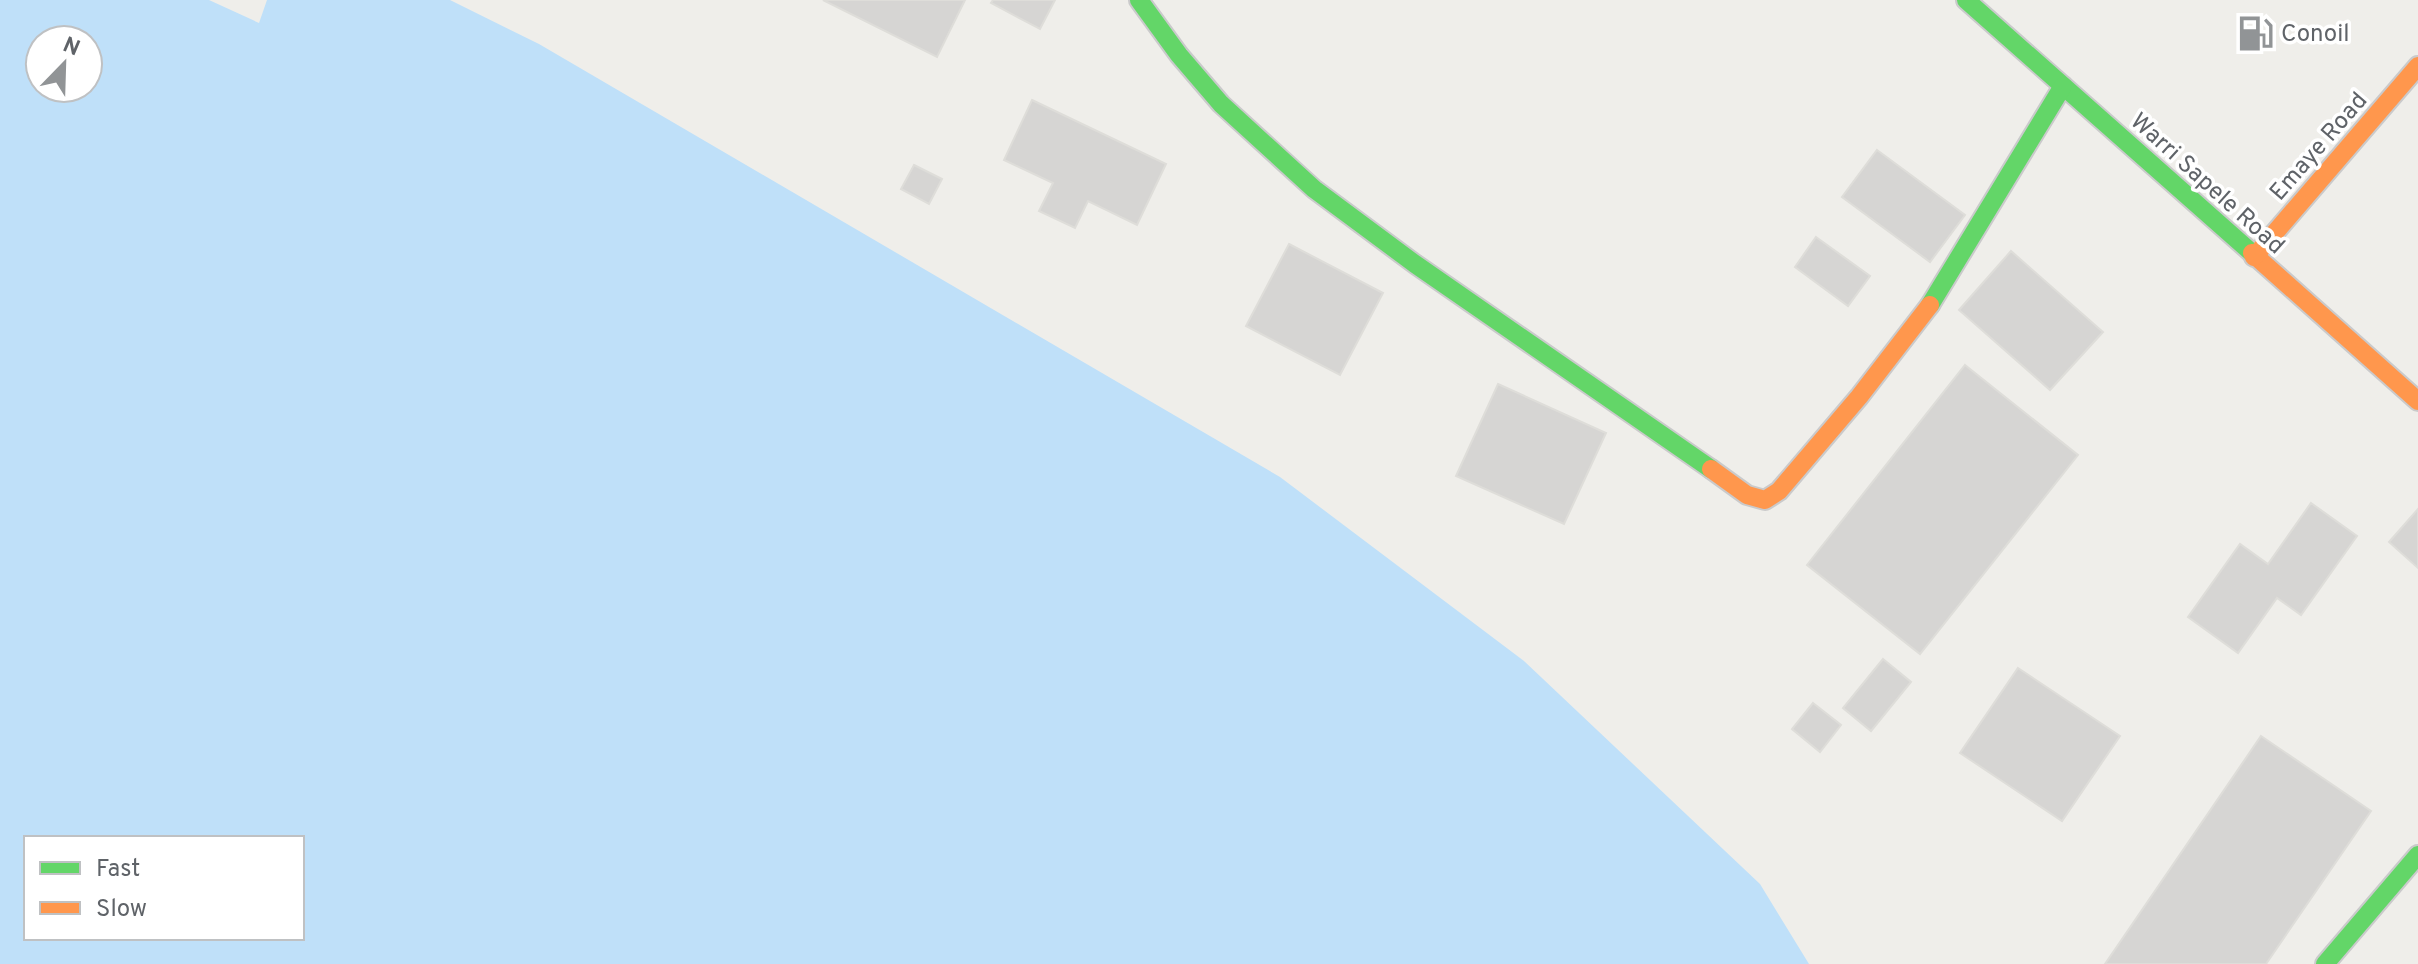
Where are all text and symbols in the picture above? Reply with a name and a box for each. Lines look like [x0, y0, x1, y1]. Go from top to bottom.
fuel station icon: Conoil [2236, 14, 2274, 52]
place label: Conoil [2281, 20, 2350, 50]
north arrow [24, 24, 104, 104]
text: N [58, 32, 83, 63]
street label: Emaye Road [2264, 87, 2375, 208]
street label: Warri Sapele Road [2123, 107, 2290, 262]
legend [24, 836, 304, 940]
text: Fast [96, 855, 140, 885]
text: Slow [96, 895, 147, 925]

